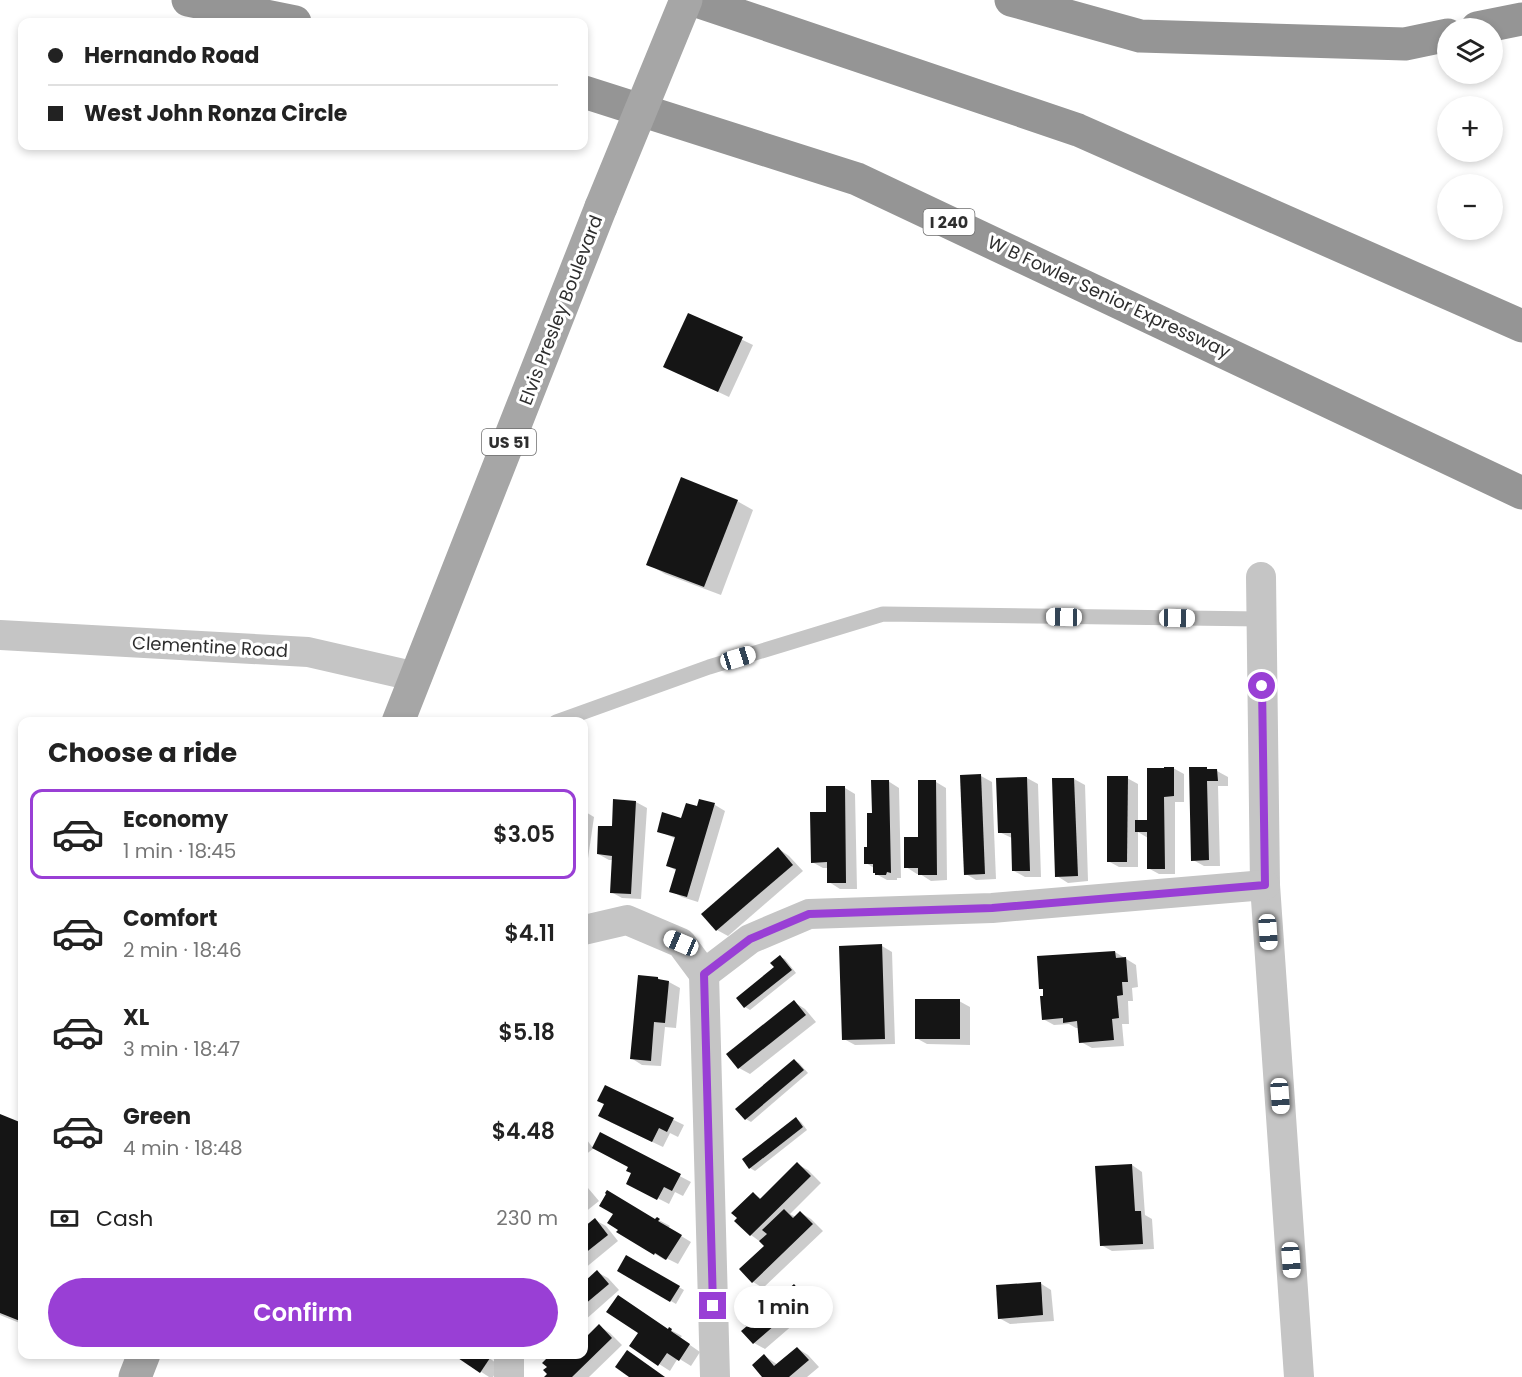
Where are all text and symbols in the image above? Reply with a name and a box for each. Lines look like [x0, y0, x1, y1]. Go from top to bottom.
map controls [1437, 18, 1503, 240]
button: layers [1437, 18, 1503, 84]
text: Hernando Road [84, 40, 260, 71]
button: + [1437, 96, 1503, 162]
text: West John Ronza Circle [84, 98, 347, 129]
button: − [1437, 174, 1503, 240]
road number: I 240 [924, 209, 974, 235]
street label: Elvis Presley Boulevard [513, 211, 608, 408]
street label: W B Fowler Senior Expressway [984, 229, 1235, 364]
road number: US 51 [482, 429, 536, 455]
car [1046, 608, 1082, 626]
car [1159, 609, 1195, 627]
street label: Clementine Road [131, 630, 289, 663]
car [718, 644, 758, 672]
route start [1248, 672, 1275, 699]
text: Choose a ride [48, 734, 237, 771]
text: Economy [123, 804, 228, 835]
icon: car [51, 807, 105, 861]
text: $3.05 [493, 819, 555, 850]
text: 1 min · 18:45 [123, 837, 236, 865]
text: Comfort [123, 903, 217, 934]
icon: car [51, 906, 105, 960]
car [1258, 913, 1278, 951]
text: $4.11 [504, 918, 555, 949]
car [661, 928, 701, 958]
text: 2 min · 18:46 [123, 936, 242, 964]
text: XL [123, 1002, 149, 1033]
icon: car [51, 1005, 105, 1059]
text: $5.18 [499, 1017, 555, 1048]
text: 3 min · 18:47 [123, 1035, 240, 1063]
car [1270, 1077, 1290, 1115]
text: Green [123, 1101, 191, 1132]
icon: car [51, 1104, 105, 1158]
text: $4.48 [492, 1116, 555, 1147]
text: 4 min · 18:48 [123, 1134, 243, 1162]
icon: cash [48, 1202, 81, 1235]
text: Cash [96, 1203, 153, 1234]
text: 230 m [496, 1204, 558, 1232]
car [1281, 1241, 1301, 1279]
button: Confirm [48, 1278, 558, 1347]
callout: 1 min [734, 1285, 833, 1327]
route end [699, 1292, 726, 1319]
text: 1 min [758, 1293, 809, 1321]

